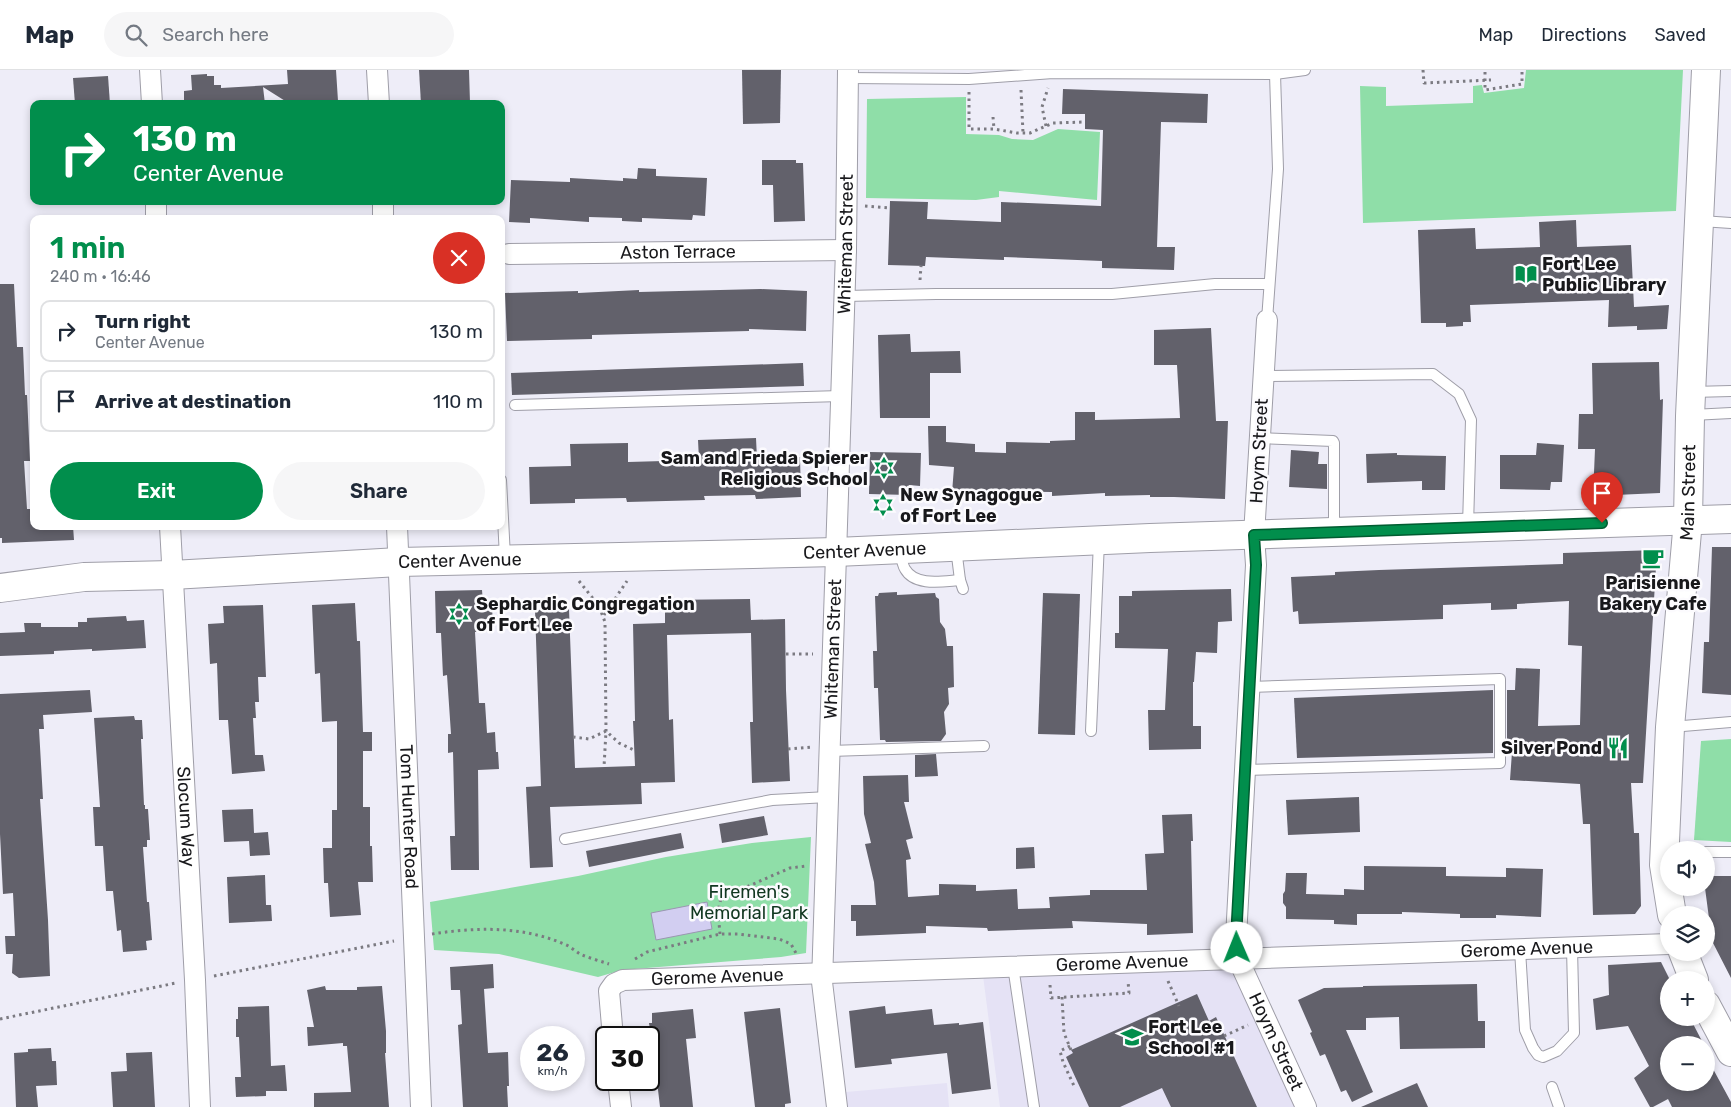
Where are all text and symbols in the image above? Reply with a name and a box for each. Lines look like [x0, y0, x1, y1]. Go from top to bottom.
search box [104, 12, 454, 57]
text: Map [25, 21, 74, 49]
icon: search [122, 21, 150, 49]
text: Search here [162, 23, 269, 46]
text: Map [1478, 24, 1513, 46]
text: Directions [1541, 24, 1627, 46]
text: Saved [1655, 24, 1706, 46]
text: 130 m [133, 118, 237, 160]
icon: right [50, 120, 115, 185]
text: Center Avenue [133, 160, 284, 187]
street label: Whiteman Street [833, 174, 858, 315]
text: 1 min [50, 230, 125, 266]
button: close [433, 232, 485, 284]
street label: Aston Terrace [620, 240, 736, 264]
place label: Fort Lee Public Library [1542, 253, 1667, 296]
library icon: Fort Lee Public Library [1513, 261, 1539, 287]
text: 240 m · 16:46 [50, 267, 151, 286]
text: Turn right [95, 310, 190, 333]
icon: right [52, 317, 80, 345]
text: 130 m [430, 320, 483, 343]
text: Center Avenue [95, 333, 205, 352]
icon: arrive [52, 387, 80, 415]
text: Arrive at destination [95, 390, 291, 413]
text: 110 m [433, 390, 483, 413]
street label: Hoym Street [1245, 398, 1273, 504]
street label: Main Street [1675, 444, 1700, 541]
place label: Sam and Frieda Spierer Religious School [661, 447, 868, 490]
synagogue icon: Sam and Frieda Spierer Religious School [871, 455, 897, 481]
button: Exit [50, 462, 263, 520]
button: Share [273, 462, 485, 520]
pin [1581, 472, 1623, 523]
icon: arrive [1588, 479, 1616, 507]
place label: New Synagogue of Fort Lee [900, 484, 1043, 527]
synagogue icon: New Synagogue of Fort Lee [870, 492, 896, 518]
street label: Center Avenue [803, 537, 927, 564]
cafe icon: Parisienne Bakery Cafe [1640, 545, 1666, 571]
street label: Center Avenue [398, 548, 522, 573]
place label: Parisienne Bakery Cafe [1599, 572, 1707, 615]
street label: Whiteman Street [820, 579, 846, 720]
place label: Sephardic Congregation of Fort Lee [476, 593, 695, 636]
synagogue icon: Sephardic Congregation of Fort Lee [446, 601, 472, 627]
restaurant icon: Silver Pond [1605, 735, 1631, 761]
place label: Silver Pond [1501, 737, 1602, 759]
street label: Tom Hunter Road [395, 744, 423, 889]
street label: Slocum Way [172, 766, 200, 867]
map controls [1660, 841, 1715, 1091]
button: sound [1660, 841, 1715, 896]
park label: Firemen's Memorial Park [690, 881, 809, 924]
button: layers [1660, 906, 1715, 961]
position arrow [1210, 921, 1262, 973]
street label: Gerome Avenue [1460, 936, 1593, 962]
street label: Gerome Avenue [1055, 950, 1189, 976]
street label: Gerome Avenue [651, 963, 784, 990]
button: + [1660, 971, 1715, 1026]
street label: Hoym Street [1244, 989, 1308, 1094]
place label: Fort Lee School #1 [1148, 1016, 1235, 1059]
school or university icon: Fort Lee School #1 [1119, 1024, 1145, 1050]
speed limit sign: 30 [595, 1026, 660, 1091]
button: − [1660, 1036, 1715, 1091]
text: 26 [536, 1038, 569, 1067]
text: km/h [538, 1064, 567, 1078]

